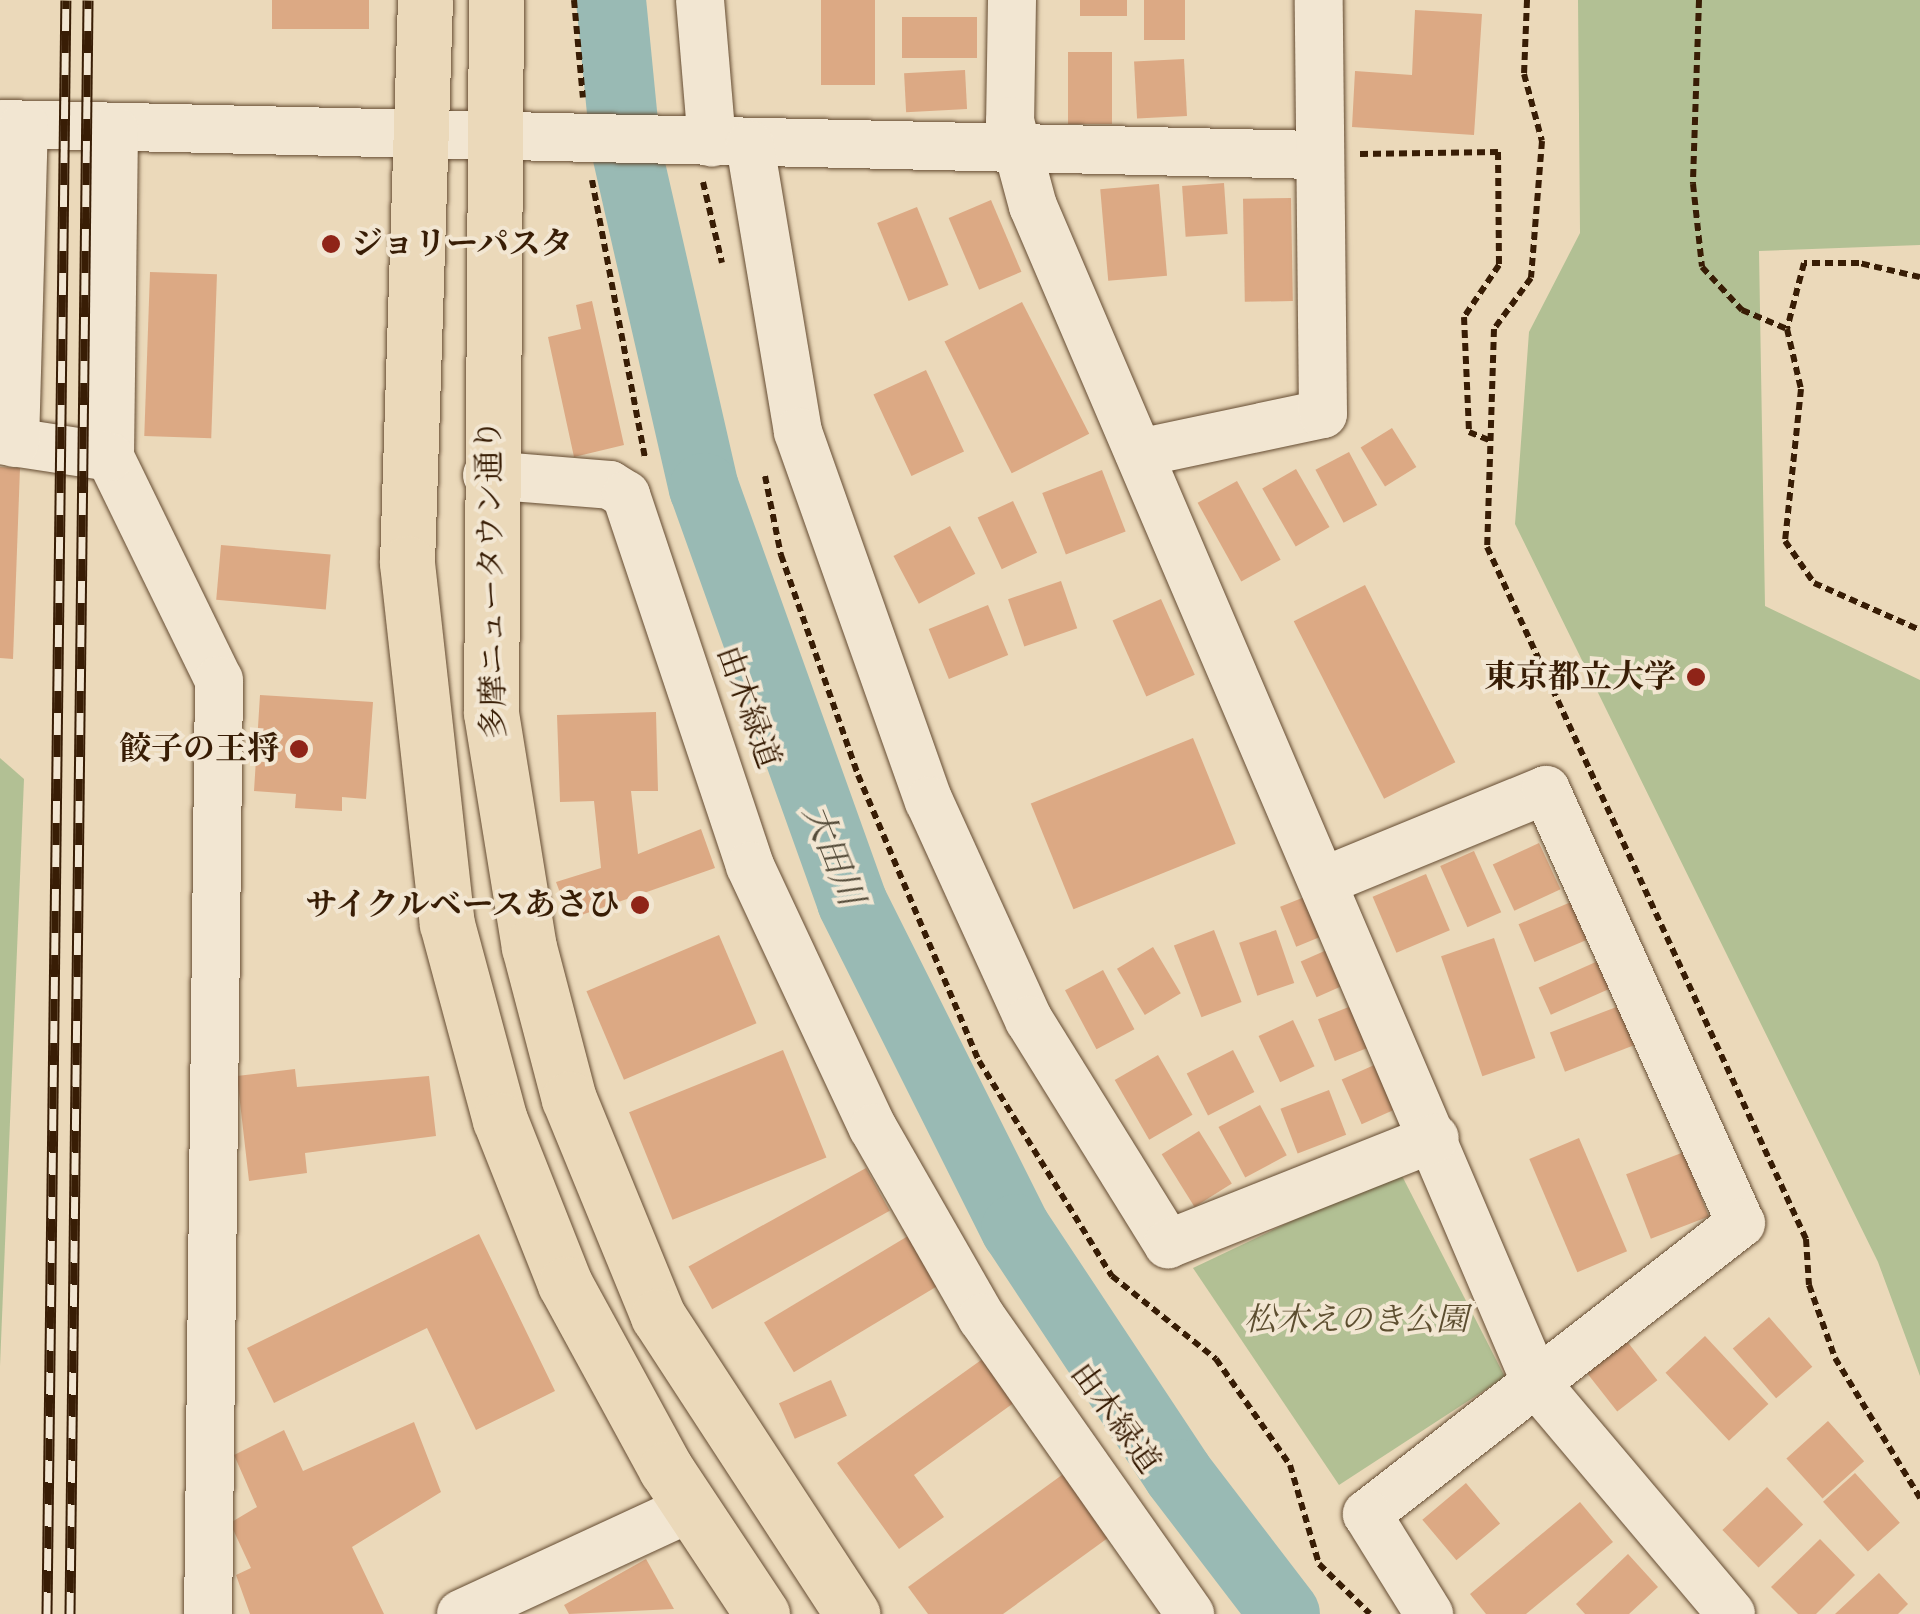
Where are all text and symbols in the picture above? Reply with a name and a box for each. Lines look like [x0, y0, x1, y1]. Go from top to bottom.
place label: ジョリーパスタ [351, 225, 575, 263]
marker: ジョリーパスタ [320, 233, 342, 255]
street label: 多摩ニュータウン通り [470, 419, 514, 739]
street label: 由木緑道 [708, 640, 788, 774]
place label: 東京都立大学 [1484, 658, 1676, 696]
marker: 東京都立大学 [1685, 666, 1707, 688]
place label: 餃子の王将 [119, 730, 279, 768]
marker: 餃子の王将 [288, 738, 310, 760]
water label: 大田川 [794, 798, 872, 912]
place label: サイクルベースあさひ [300, 886, 620, 924]
marker: サイクルベースあさひ [629, 894, 651, 916]
park label: 松木えのき公園 [1244, 1301, 1468, 1339]
street label: 由木緑道 [1062, 1355, 1168, 1481]

